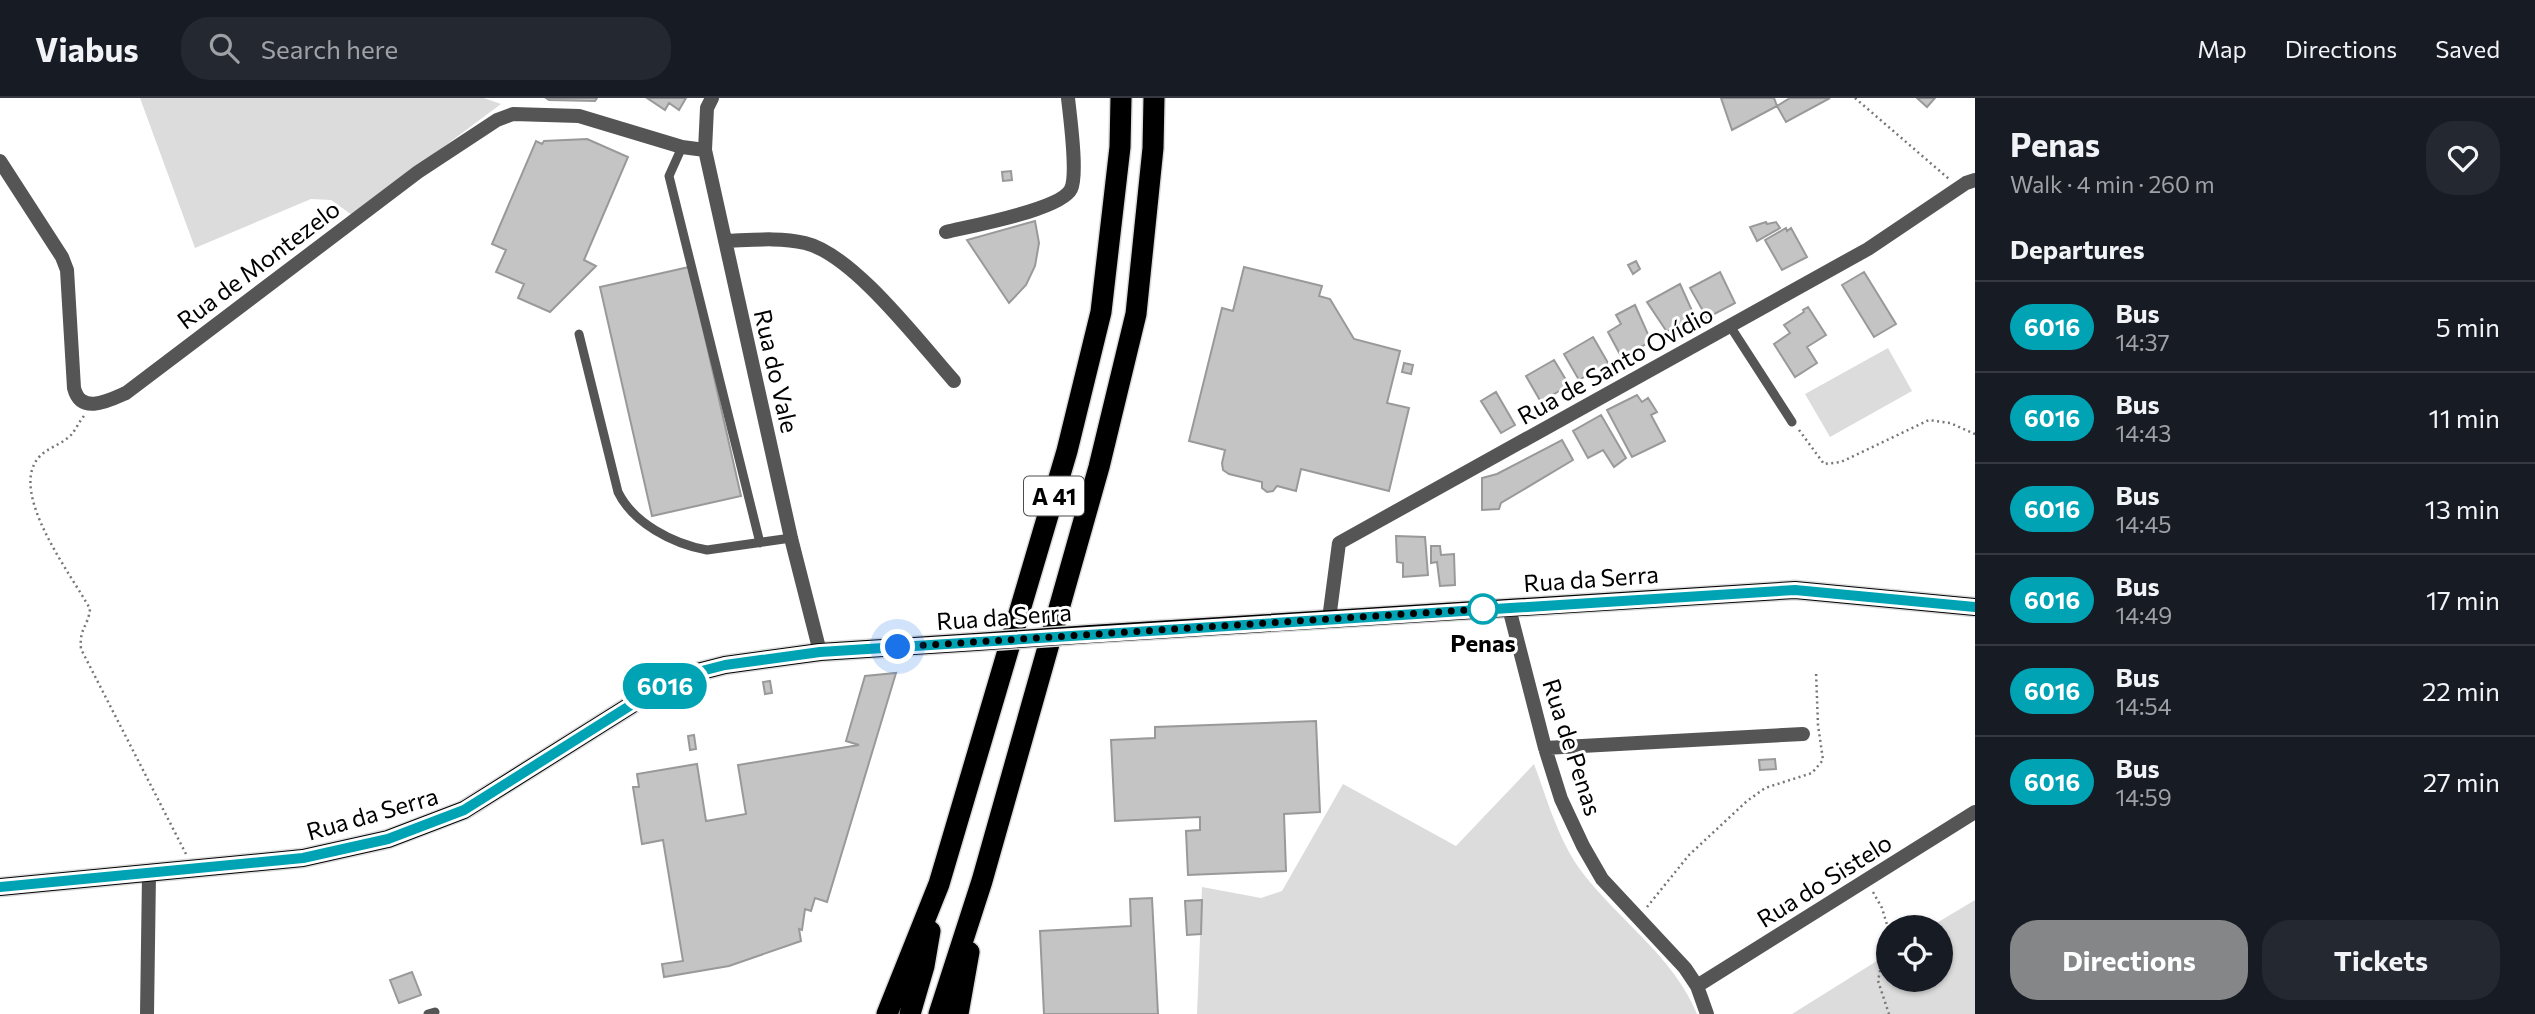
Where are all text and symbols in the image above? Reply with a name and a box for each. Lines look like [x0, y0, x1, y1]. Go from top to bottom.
search box [181, 17, 671, 80]
text: Viabus [35, 28, 139, 69]
icon: search [205, 29, 243, 67]
text: Search here [261, 33, 398, 64]
text: Map [2197, 34, 2247, 63]
text: Directions [2285, 34, 2397, 63]
text: Saved [2435, 34, 2500, 63]
button: heart [2426, 121, 2500, 195]
text: Penas [2010, 123, 2100, 164]
text: Walk · 4 min · 260 m [2010, 170, 2215, 198]
street label: Rua de Montezelo [171, 193, 345, 335]
text: Departures [2010, 233, 2145, 264]
text: Bus [2115, 297, 2160, 328]
street label: Rua de Santo Ovídio [1512, 298, 1718, 430]
street label: Rua do Vale [749, 306, 805, 436]
text: 5 min [2436, 311, 2500, 342]
text: 6016 [2024, 312, 2080, 341]
text: 14:37 [2115, 328, 2170, 356]
text: Bus [2115, 388, 2160, 419]
text: 11 min [2429, 402, 2500, 433]
text: 6016 [2024, 403, 2080, 432]
text: 14:43 [2115, 419, 2171, 447]
road number: A 41 [1024, 476, 1084, 516]
text: Bus [2115, 479, 2160, 510]
text: 13 min [2425, 493, 2500, 524]
text: 6016 [2024, 494, 2080, 523]
text: 14:45 [2115, 510, 2172, 538]
street label: Rua da Serra [1522, 559, 1660, 597]
text: Bus [2115, 570, 2160, 601]
text: 17 min [2426, 584, 2500, 615]
text: 6016 [2024, 585, 2080, 614]
marker: Penas [1468, 594, 1498, 624]
street label: Rua da Serra [935, 597, 1073, 635]
text: 14:49 [2115, 601, 2172, 629]
place label: Penas [1450, 628, 1516, 657]
your location [880, 629, 915, 664]
text: Bus [2115, 661, 2160, 692]
line badge: 6016 [616, 663, 714, 709]
text: 6016 [637, 671, 693, 700]
street label: Rua de Penas [1537, 675, 1609, 819]
text: 22 min [2422, 675, 2500, 706]
text: 6016 [2024, 676, 2080, 705]
text: 14:54 [2115, 692, 2172, 720]
text: Bus [2115, 752, 2160, 783]
text: 27 min [2423, 766, 2500, 797]
text: 6016 [2024, 767, 2080, 796]
street label: Rua da Serra [303, 780, 441, 846]
text: 14:59 [2115, 783, 2172, 811]
street label: Rua do Sistelo [1751, 827, 1897, 933]
map controls [1876, 915, 1953, 992]
button: locate [1876, 915, 1953, 992]
button: Directions [2010, 920, 2248, 1000]
button: Tickets [2262, 920, 2500, 1000]

